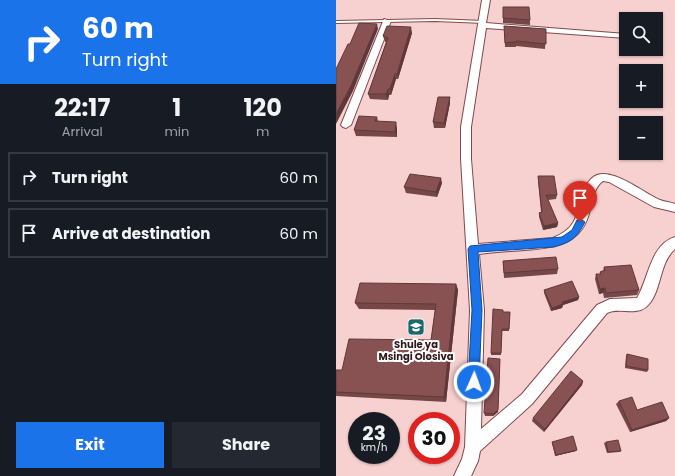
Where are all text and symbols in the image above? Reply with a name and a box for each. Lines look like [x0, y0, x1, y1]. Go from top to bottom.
text: 60 m [82, 9, 154, 48]
map controls [619, 12, 663, 160]
button: search [619, 12, 663, 56]
icon: right [16, 16, 68, 68]
text: Turn right [82, 47, 168, 72]
button: + [619, 64, 663, 108]
text: 22:17 [54, 91, 110, 124]
text: 1 [172, 91, 181, 124]
text: 120 [243, 91, 282, 124]
button: − [619, 116, 663, 160]
text: Arrival [62, 122, 103, 141]
text: min [164, 122, 189, 141]
text: m [256, 122, 269, 141]
icon: right [18, 166, 40, 188]
text: Turn right [52, 167, 128, 188]
text: 60 m [280, 167, 318, 188]
pin [563, 181, 597, 222]
icon: arrive [569, 187, 591, 209]
icon: arrive [18, 222, 40, 244]
text: Arrive at destination [52, 223, 210, 244]
text: 60 m [280, 223, 318, 244]
school or university icon: Shule ya Msingi Olosiva [406, 317, 426, 337]
place label: Shule ya Msingi Olosiva [378, 337, 454, 364]
position arrow [453, 361, 495, 403]
speed limit sign: 30 [408, 412, 460, 464]
text: 23 [362, 419, 386, 447]
button: Exit [16, 422, 164, 468]
button: Share [172, 422, 320, 468]
text: km/h [361, 440, 387, 455]

